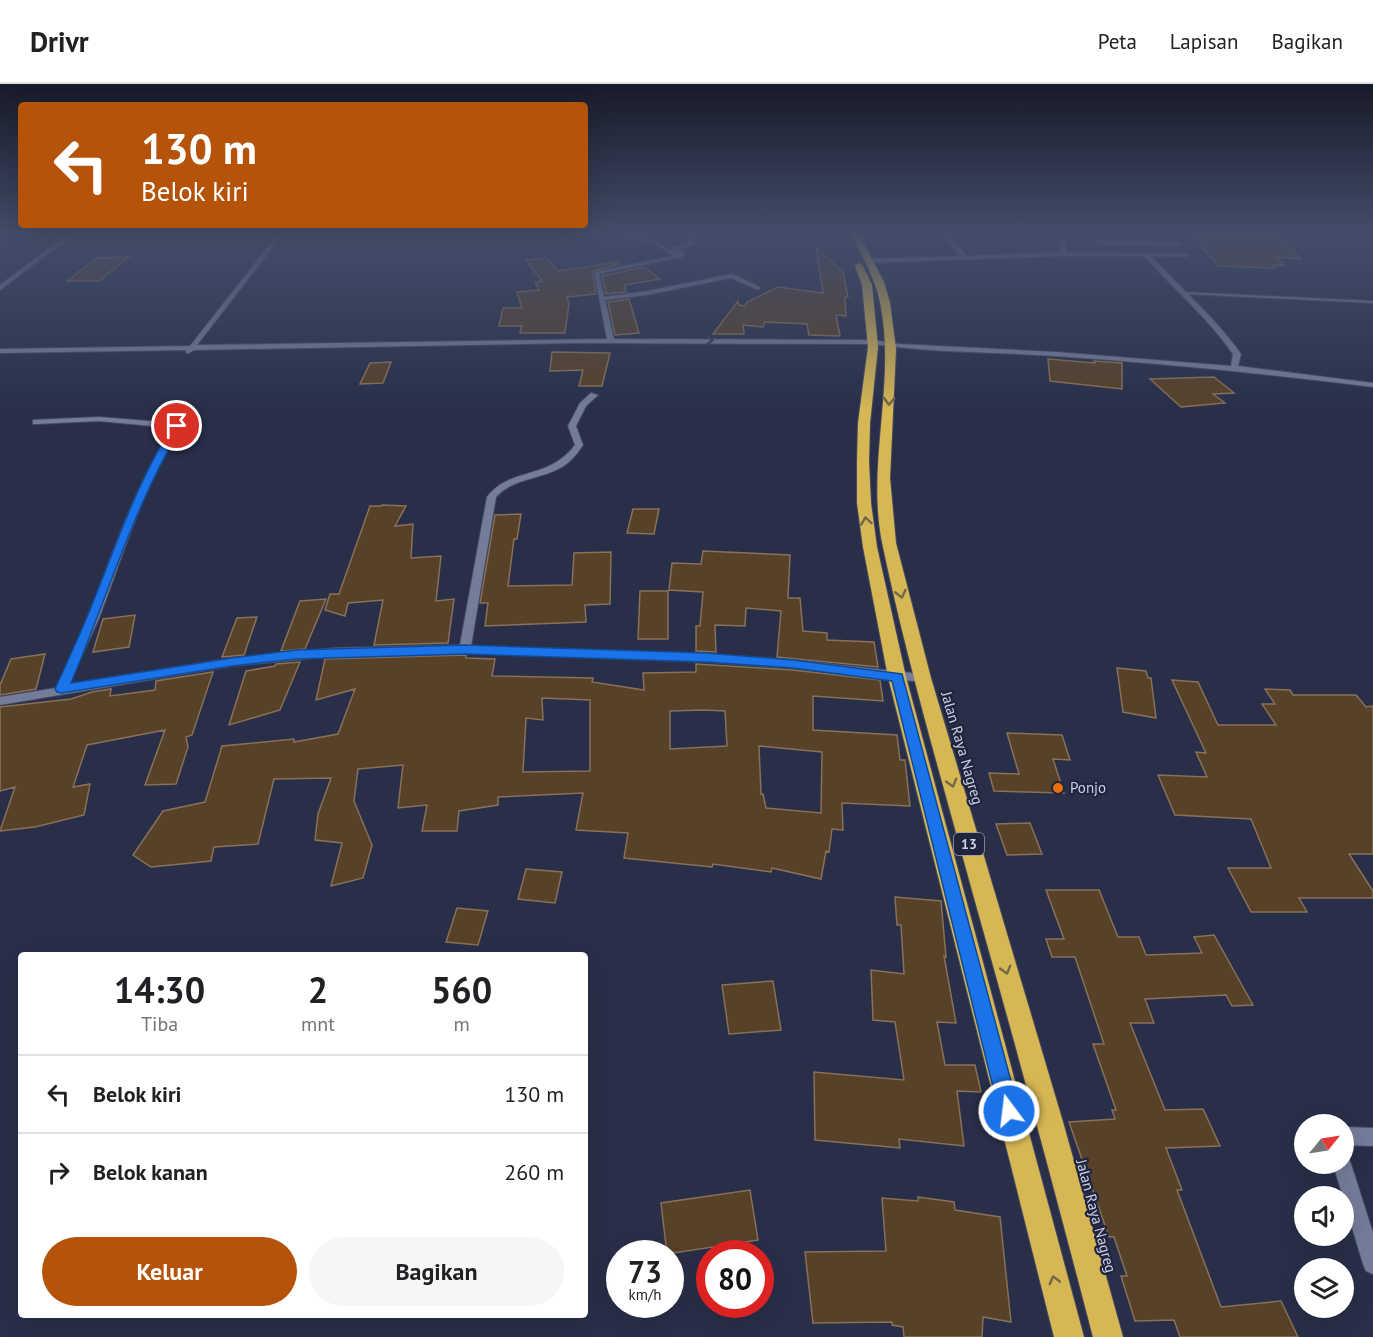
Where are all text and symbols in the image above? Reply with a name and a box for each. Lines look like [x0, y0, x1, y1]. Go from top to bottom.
text: Drivr [30, 23, 89, 60]
text: Peta [1098, 28, 1137, 55]
text: Lapisan [1170, 28, 1238, 55]
text: Bagikan [1271, 28, 1343, 55]
text: 130 m [141, 121, 257, 176]
icon: left [42, 126, 120, 204]
text: Belok kiri [141, 174, 249, 208]
one-way arrow [705, 334, 714, 346]
one-way arrow [882, 397, 895, 406]
pin [151, 400, 202, 451]
icon: arrive [160, 409, 193, 442]
one-way arrow [861, 516, 873, 525]
one-way arrow [894, 589, 907, 599]
street label: Jalan Raya Nagreg [937, 688, 988, 807]
one-way arrow [945, 777, 957, 787]
place label: Ponjo [1070, 778, 1106, 797]
marker: Ponjo [1051, 781, 1065, 795]
road number: 13 [954, 833, 984, 855]
one-way arrow [999, 964, 1011, 975]
text: 14:30 [114, 966, 205, 1013]
text: 2 [308, 966, 328, 1013]
text: 560 [431, 966, 492, 1013]
text: Tiba [141, 1011, 178, 1037]
text: mnt [301, 1011, 335, 1037]
text: m [453, 1011, 470, 1037]
icon: left [42, 1078, 75, 1111]
position arrow [977, 1079, 1041, 1143]
text: Belok kiri [93, 1080, 182, 1108]
text: 130 m [504, 1080, 564, 1108]
north arrow [1294, 1114, 1354, 1174]
map controls [1294, 1114, 1354, 1318]
icon: right [42, 1156, 75, 1189]
street label: Jalan Raya Nagreg [1072, 1156, 1121, 1275]
text: Belok kanan [93, 1158, 208, 1186]
text: 260 m [504, 1158, 564, 1186]
button: sound [1294, 1186, 1354, 1246]
button: Keluar [42, 1237, 297, 1306]
button: Bagikan [309, 1237, 564, 1306]
speed limit sign: 80 [696, 1240, 774, 1318]
text: 73 [628, 1252, 662, 1291]
button: layers [1294, 1258, 1354, 1318]
one-way arrow [1048, 1276, 1061, 1286]
text: km/h [629, 1285, 661, 1304]

